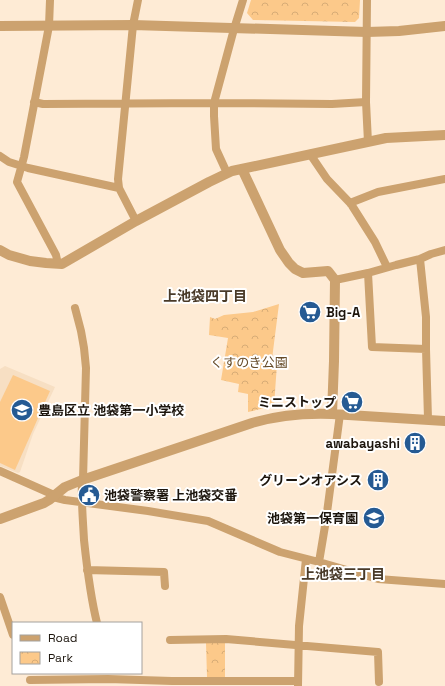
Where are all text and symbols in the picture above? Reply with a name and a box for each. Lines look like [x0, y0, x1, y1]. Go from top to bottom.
district label: 上池袋四丁目 [163, 287, 247, 305]
supermarket icon: Big-A [297, 299, 323, 325]
place label: Big-A [326, 304, 361, 321]
park label: くすのき公園 [210, 354, 288, 371]
supermarket icon: ミニストップ [339, 389, 365, 415]
place label: ミニストップ [258, 394, 336, 411]
school or university icon: 豊島区立 池袋第一小学校 [9, 397, 35, 423]
place label: 豊島区立 池袋第一小学校 [38, 402, 184, 419]
building icon: awabayashi [402, 430, 428, 456]
place label: awabayashi [325, 435, 400, 452]
building icon: グリーンオアシス [365, 467, 391, 493]
place label: グリーンオアシス [259, 472, 362, 489]
public building icon: 池袋警察署 上池袋交番 [76, 482, 102, 508]
place label: 池袋警察署 上池袋交番 [104, 487, 237, 504]
school or university icon: 池袋第一保育園 [361, 505, 387, 531]
place label: 池袋第一保育園 [267, 510, 358, 527]
district label: 上池袋三丁目 [301, 565, 385, 583]
legend [12, 622, 142, 674]
text: Road [48, 630, 77, 646]
text: Park [48, 650, 73, 666]

